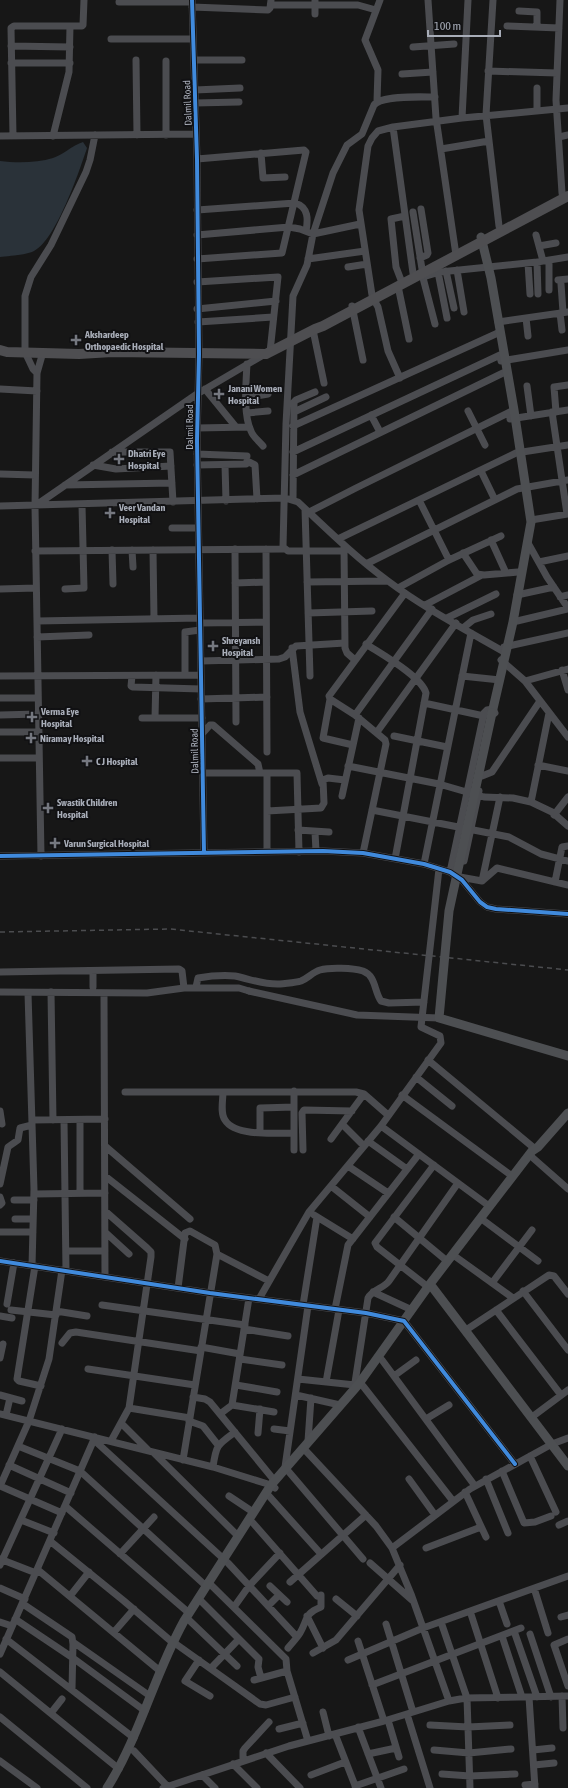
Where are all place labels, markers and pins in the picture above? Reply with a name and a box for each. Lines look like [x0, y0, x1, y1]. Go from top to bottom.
place label: Akshardeep Orthopaedic Hospital [84, 329, 164, 352]
marker: Akshardeep Orthopaedic Hospital [70, 334, 82, 346]
place label: Janani Women Hospital [227, 383, 282, 406]
marker: Janani Women Hospital [213, 388, 225, 400]
place label: Dhatri Eye Hospital [128, 448, 166, 471]
marker: Dhatri Eye Hospital [113, 453, 125, 465]
place label: Veer Vandan Hospital [118, 502, 165, 525]
marker: Veer Vandan Hospital [104, 507, 116, 519]
place label: Shreyansh Hospital [222, 635, 260, 658]
marker: Shreyansh Hospital [207, 640, 219, 652]
place label: Verma Eye Hospital [40, 706, 80, 729]
marker: Verma Eye Hospital [26, 711, 38, 723]
marker: Niramay Hospital [25, 732, 37, 744]
place label: Niramay Hospital [40, 733, 105, 744]
marker: C J Hospital [81, 755, 93, 767]
place label: C J Hospital [96, 756, 138, 767]
place label: Swastik Children Hospital [57, 797, 118, 820]
marker: Swastik Children Hospital [42, 802, 54, 814]
marker: Varun Surgical Hospital [49, 837, 61, 849]
place label: Varun Surgical Hospital [63, 838, 150, 849]

